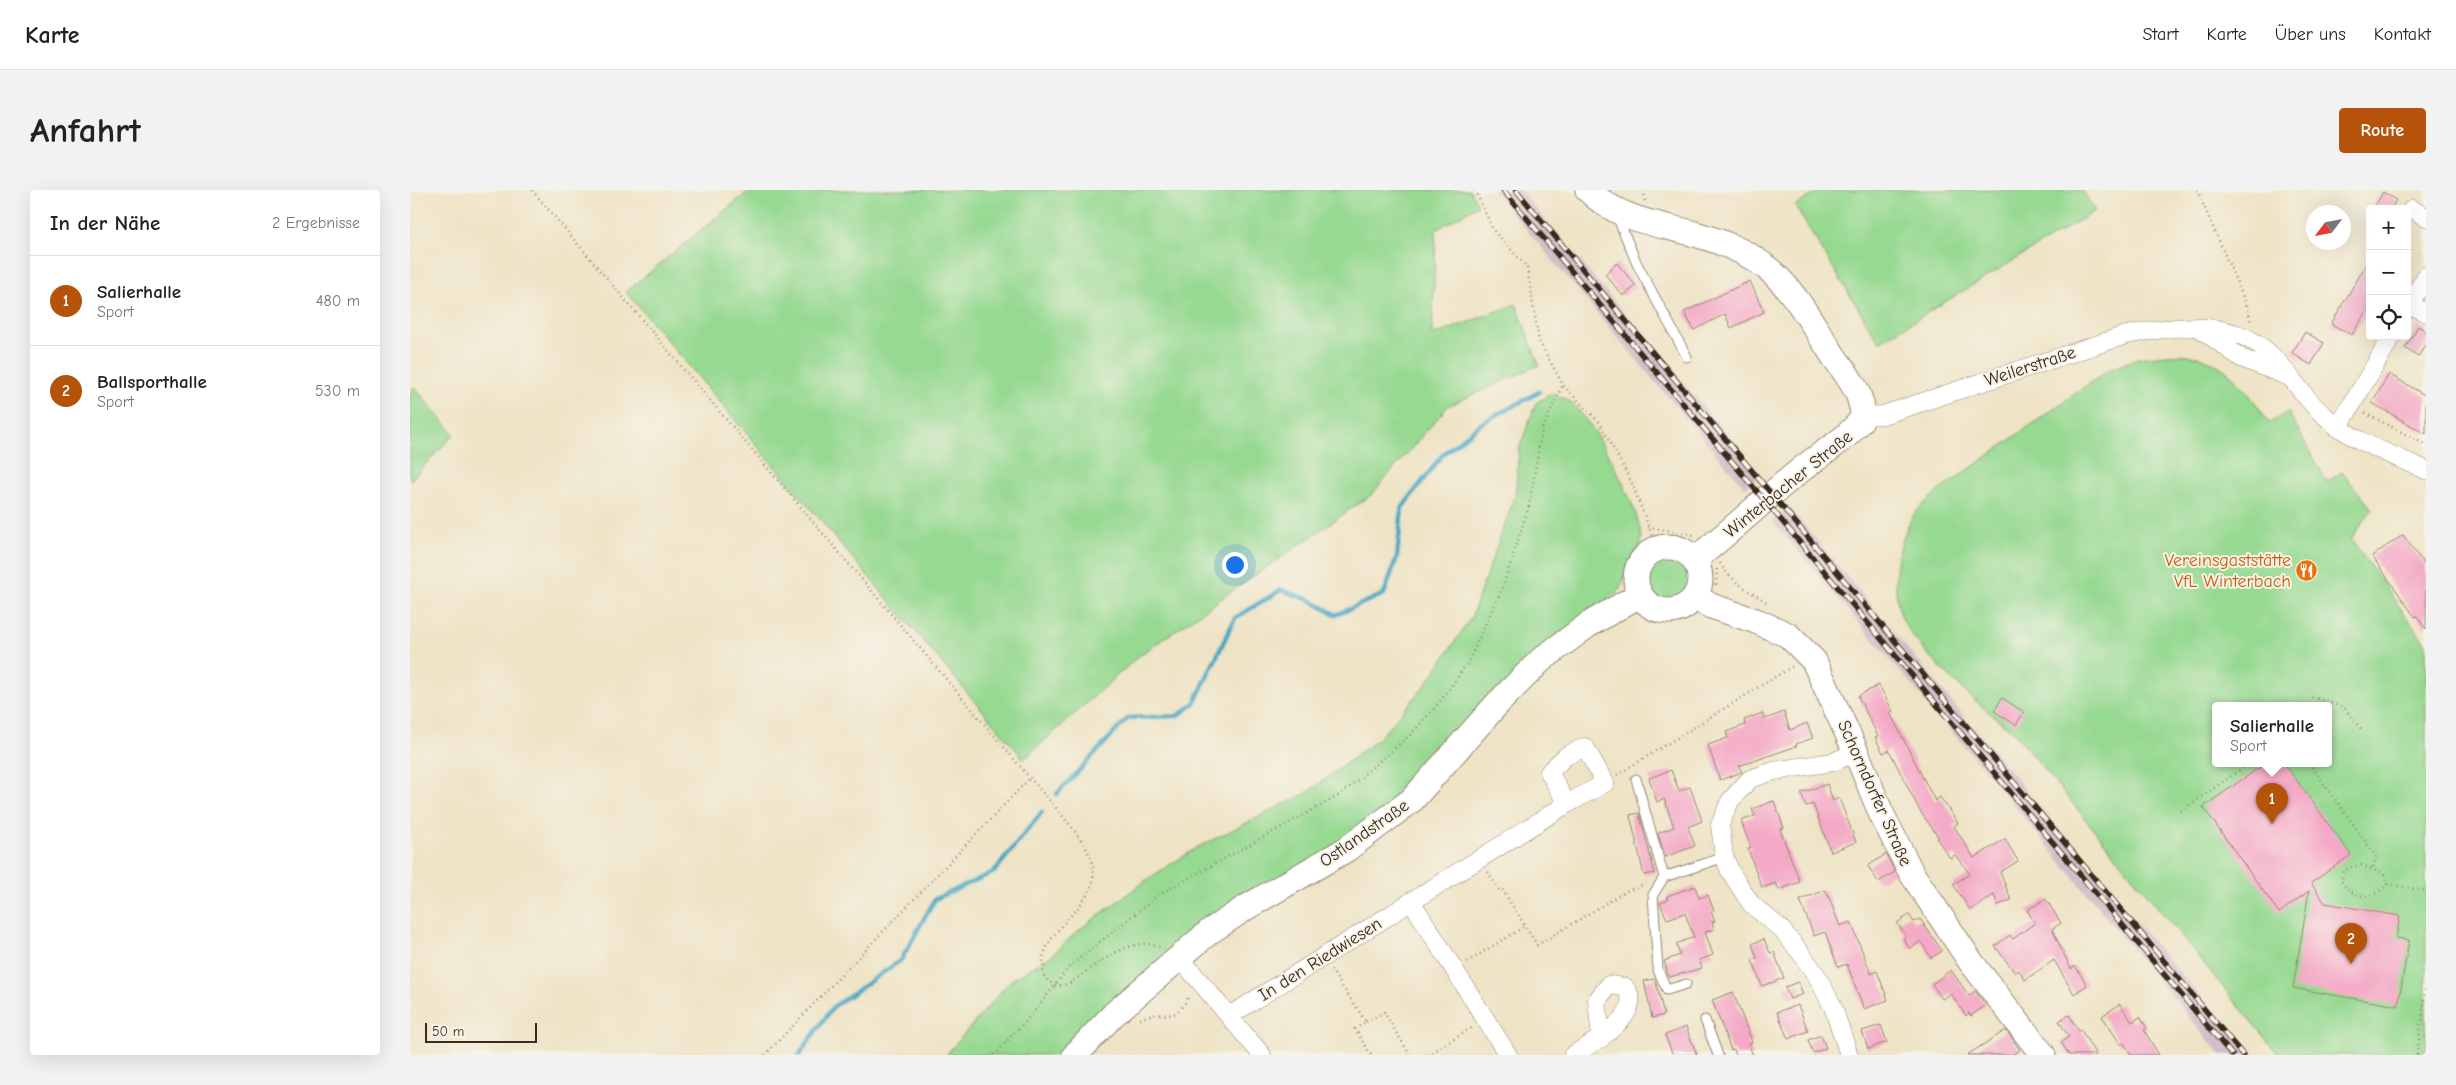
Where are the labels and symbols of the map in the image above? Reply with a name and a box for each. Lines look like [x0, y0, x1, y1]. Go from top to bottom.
north arrow [2306, 205, 2351, 250]
street label: Weilerstraße [1982, 342, 2078, 391]
street label: Winterbacher Straße [1720, 426, 1857, 543]
place label: Vereinsgaststätte VfL Winterbach [2164, 550, 2291, 592]
your location [1222, 552, 1248, 578]
restaurant icon: Vereinsgaststätte VfL Winterbach [2295, 558, 2319, 582]
street label: Schorndorfer Straße [1833, 717, 1916, 869]
pin: 1 [2256, 783, 2288, 824]
street label: Ostlandstraße [1316, 795, 1413, 872]
street label: In den Riedwiesen [1255, 913, 1386, 1006]
pin: 2 [2335, 923, 2367, 964]
scale bar [425, 1020, 538, 1043]

